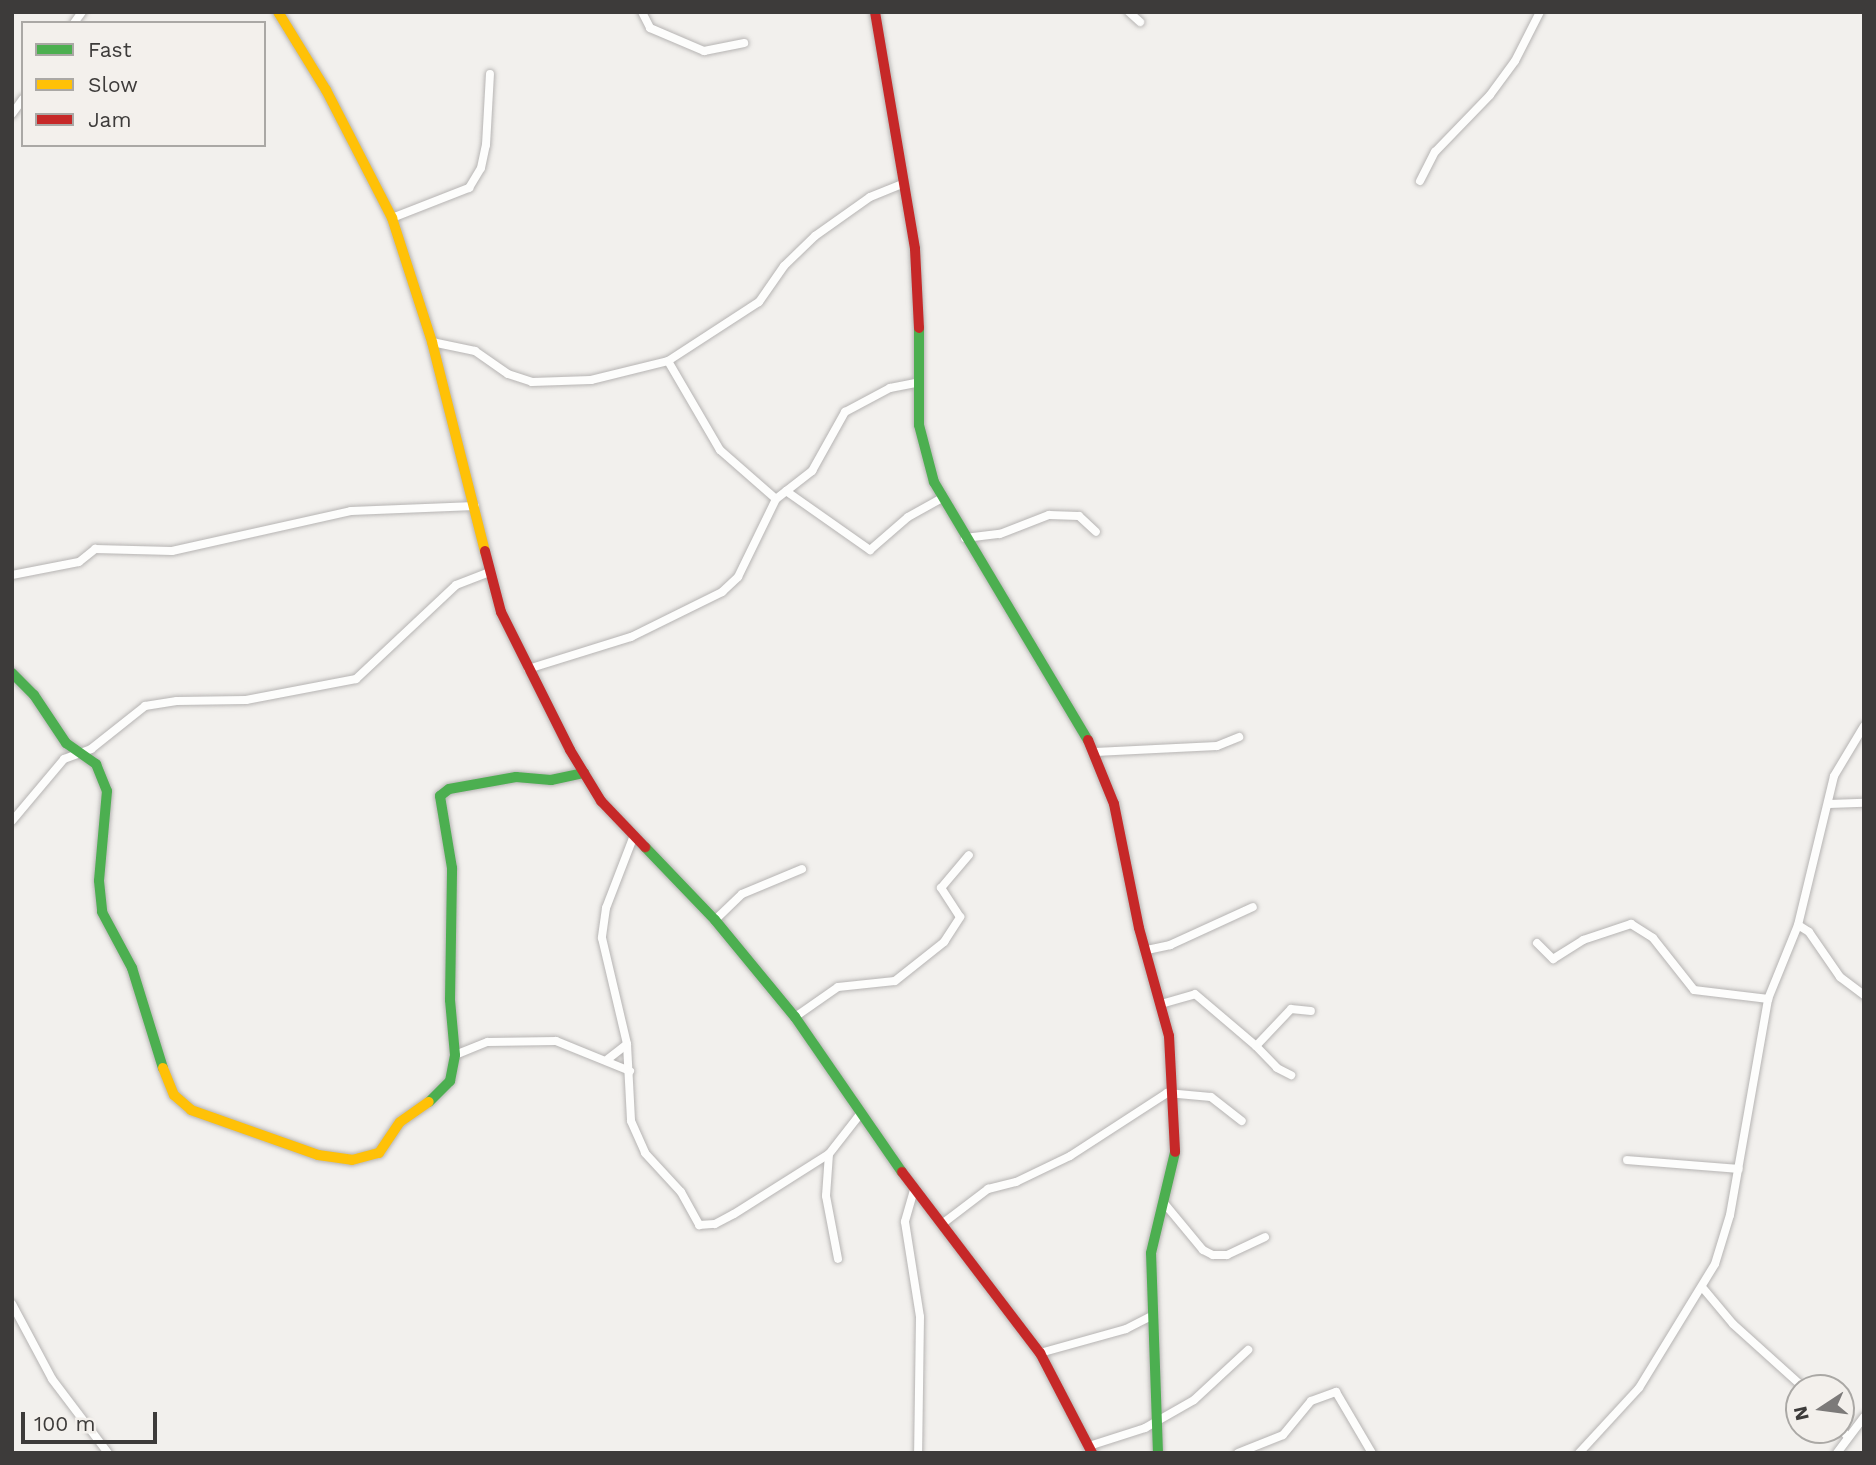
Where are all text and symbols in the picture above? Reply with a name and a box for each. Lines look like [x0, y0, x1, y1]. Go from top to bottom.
legend [21, 21, 266, 147]
text: Fast [88, 37, 132, 62]
text: Slow [88, 72, 138, 97]
text: Jam [88, 107, 131, 132]
north arrow [1785, 1374, 1855, 1444]
scale bar [24, 1398, 161, 1442]
text: N [1788, 1404, 1814, 1423]
text: 100 m [34, 1411, 96, 1436]

